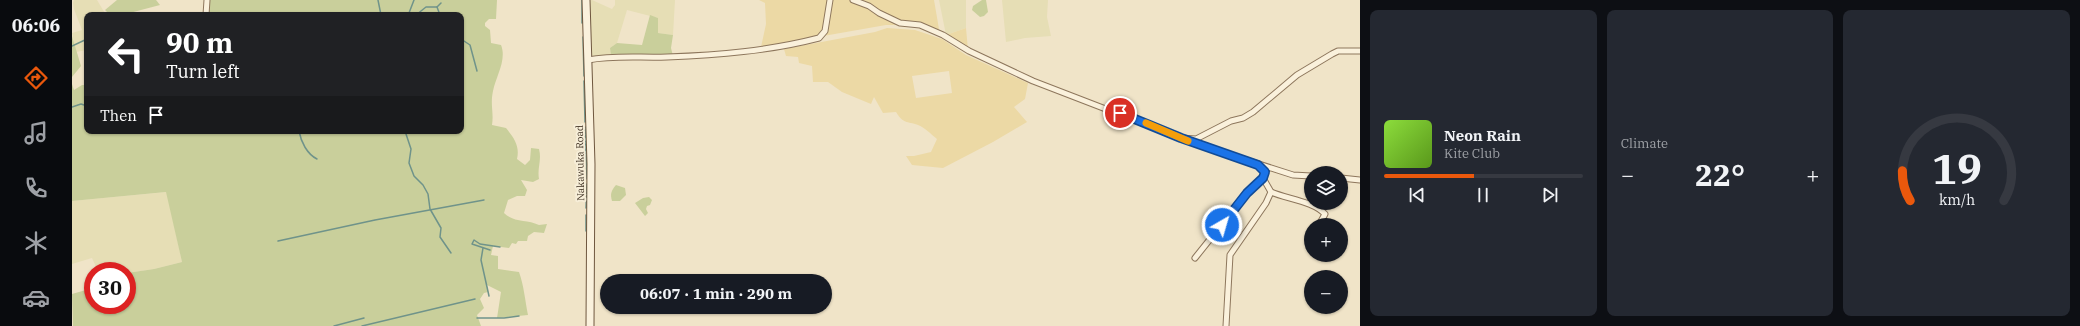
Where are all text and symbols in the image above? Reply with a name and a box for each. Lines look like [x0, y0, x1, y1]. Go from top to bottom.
text: 06:06 [12, 14, 60, 37]
text: 90 m [166, 24, 233, 61]
icon: left [100, 28, 152, 80]
text: Turn left [166, 60, 240, 83]
icon: directions [22, 64, 50, 92]
pin [1103, 96, 1137, 130]
icon: arrive [1109, 102, 1131, 124]
icon: arrive [145, 104, 167, 126]
text: Then [100, 106, 137, 125]
icon: music [22, 119, 50, 147]
street label: Nakawuka Road [573, 125, 587, 201]
text: Neon Rain [1444, 126, 1521, 145]
text: Climate [1621, 135, 1668, 152]
text: 19 [1932, 141, 1982, 195]
text: Kite Club [1444, 145, 1500, 162]
text: 22° [1695, 155, 1745, 194]
text: − [1621, 160, 1634, 189]
text: + [1806, 160, 1819, 189]
map controls [1304, 166, 1348, 314]
button: layers [1304, 166, 1348, 210]
icon: phone [22, 174, 50, 202]
icon: previous [1406, 184, 1428, 206]
icon: pause [1472, 184, 1494, 206]
icon: next [1539, 184, 1561, 206]
text: km/h [1939, 190, 1975, 209]
position arrow [1201, 204, 1243, 246]
button: + [1304, 218, 1348, 262]
icon: climate [22, 229, 50, 257]
speed limit sign: 30 [84, 262, 136, 314]
button: − [1304, 270, 1348, 314]
icon: car [22, 284, 50, 312]
text: 06:07 · 1 min · 290 m [640, 284, 792, 303]

